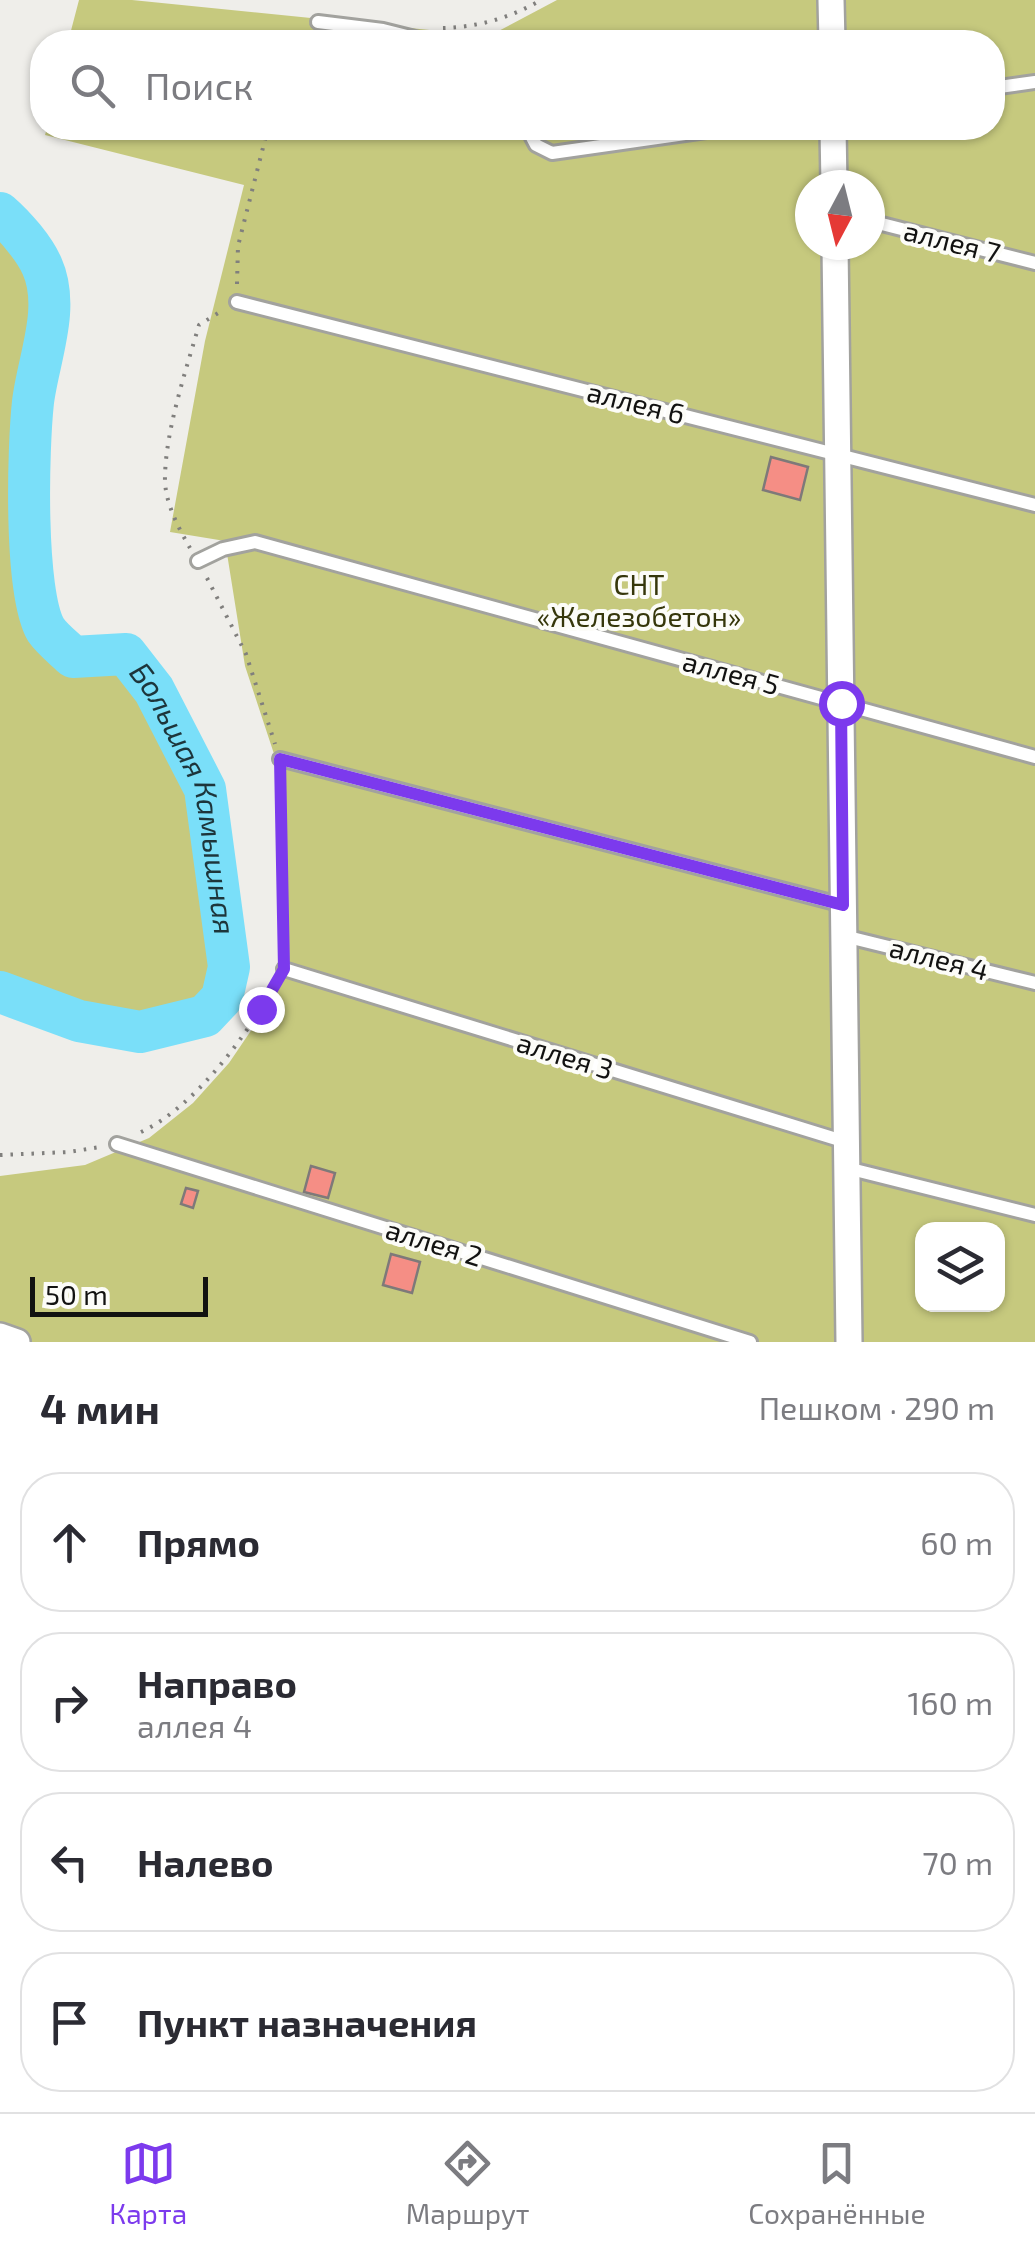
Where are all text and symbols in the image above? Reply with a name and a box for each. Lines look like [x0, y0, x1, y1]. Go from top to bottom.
search box [30, 30, 1005, 140]
icon: search [65, 58, 120, 113]
text: Поиск [145, 62, 254, 108]
north arrow [795, 170, 885, 260]
street label: аллея 7 [901, 213, 1004, 269]
street label: аллея 6 [584, 373, 689, 431]
park label: СНТ «Железобетон» [537, 567, 741, 633]
street label: аллея 5 [679, 643, 783, 701]
water label: Большая Камышная [123, 654, 244, 937]
route start [819, 681, 865, 727]
street label: аллея 4 [886, 929, 992, 987]
route end [239, 987, 285, 1033]
street label: аллея 3 [513, 1024, 618, 1086]
street label: аллея 2 [382, 1211, 487, 1273]
map controls [915, 1222, 1005, 1312]
button: layers [915, 1222, 1005, 1312]
scale bar [30, 1272, 208, 1316]
text: 50 m [45, 1277, 108, 1311]
text: 4 мин [40, 1382, 160, 1432]
text: Пешком · 290 m [759, 1388, 995, 1426]
icon: ahead [42, 1515, 97, 1570]
text: Прямо [137, 1519, 260, 1565]
text: 60 m [920, 1523, 993, 1561]
text: Направо [137, 1660, 297, 1706]
icon: right [42, 1675, 97, 1730]
text: 160 m [907, 1683, 993, 1721]
text: аллея 4 [137, 1706, 252, 1744]
icon: left [42, 1835, 97, 1890]
text: Налево [137, 1839, 273, 1885]
text: 70 m [922, 1843, 993, 1881]
icon: arrive [42, 1995, 97, 2050]
text: Пункт назначения [137, 1999, 477, 2045]
tab: Карта [109, 2136, 187, 2230]
tab: Маршрут [406, 2136, 530, 2230]
tab: Сохранённые [748, 2136, 926, 2230]

